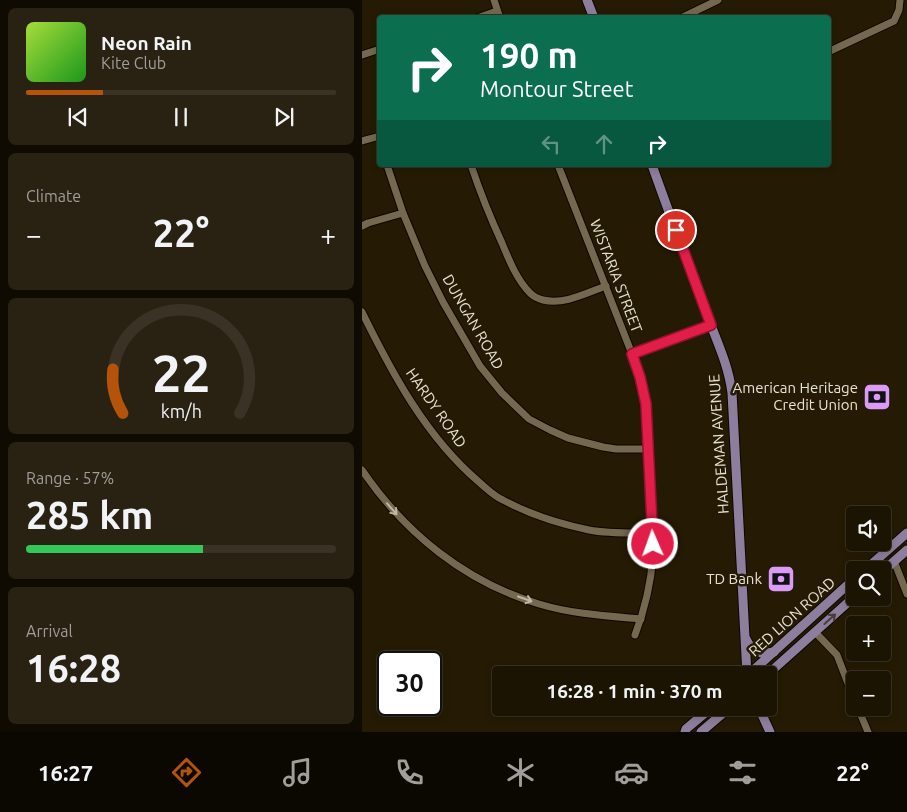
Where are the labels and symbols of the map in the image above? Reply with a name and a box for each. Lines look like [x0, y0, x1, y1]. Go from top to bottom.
pin [655, 209, 697, 251]
street label: WISTARIA STREET [587, 217, 646, 335]
street label: DUNGAN ROAD [439, 271, 507, 372]
street label: HARDY ROAD [403, 365, 470, 451]
street label: HALDEMAN AVENUE [705, 374, 732, 514]
place label: American Heritage Credit Union [733, 379, 858, 413]
bank icon: American Heritage Credit Union [862, 382, 892, 412]
one-way arrow [386, 502, 398, 515]
position arrow [626, 517, 678, 569]
bank icon: TD Bank [766, 564, 796, 594]
place label: TD Bank [706, 570, 762, 587]
street label: RED LION ROAD [745, 573, 838, 660]
one-way arrow [516, 595, 532, 604]
one-way arrow [823, 613, 836, 625]
speed limit sign: 30 [377, 651, 442, 716]

